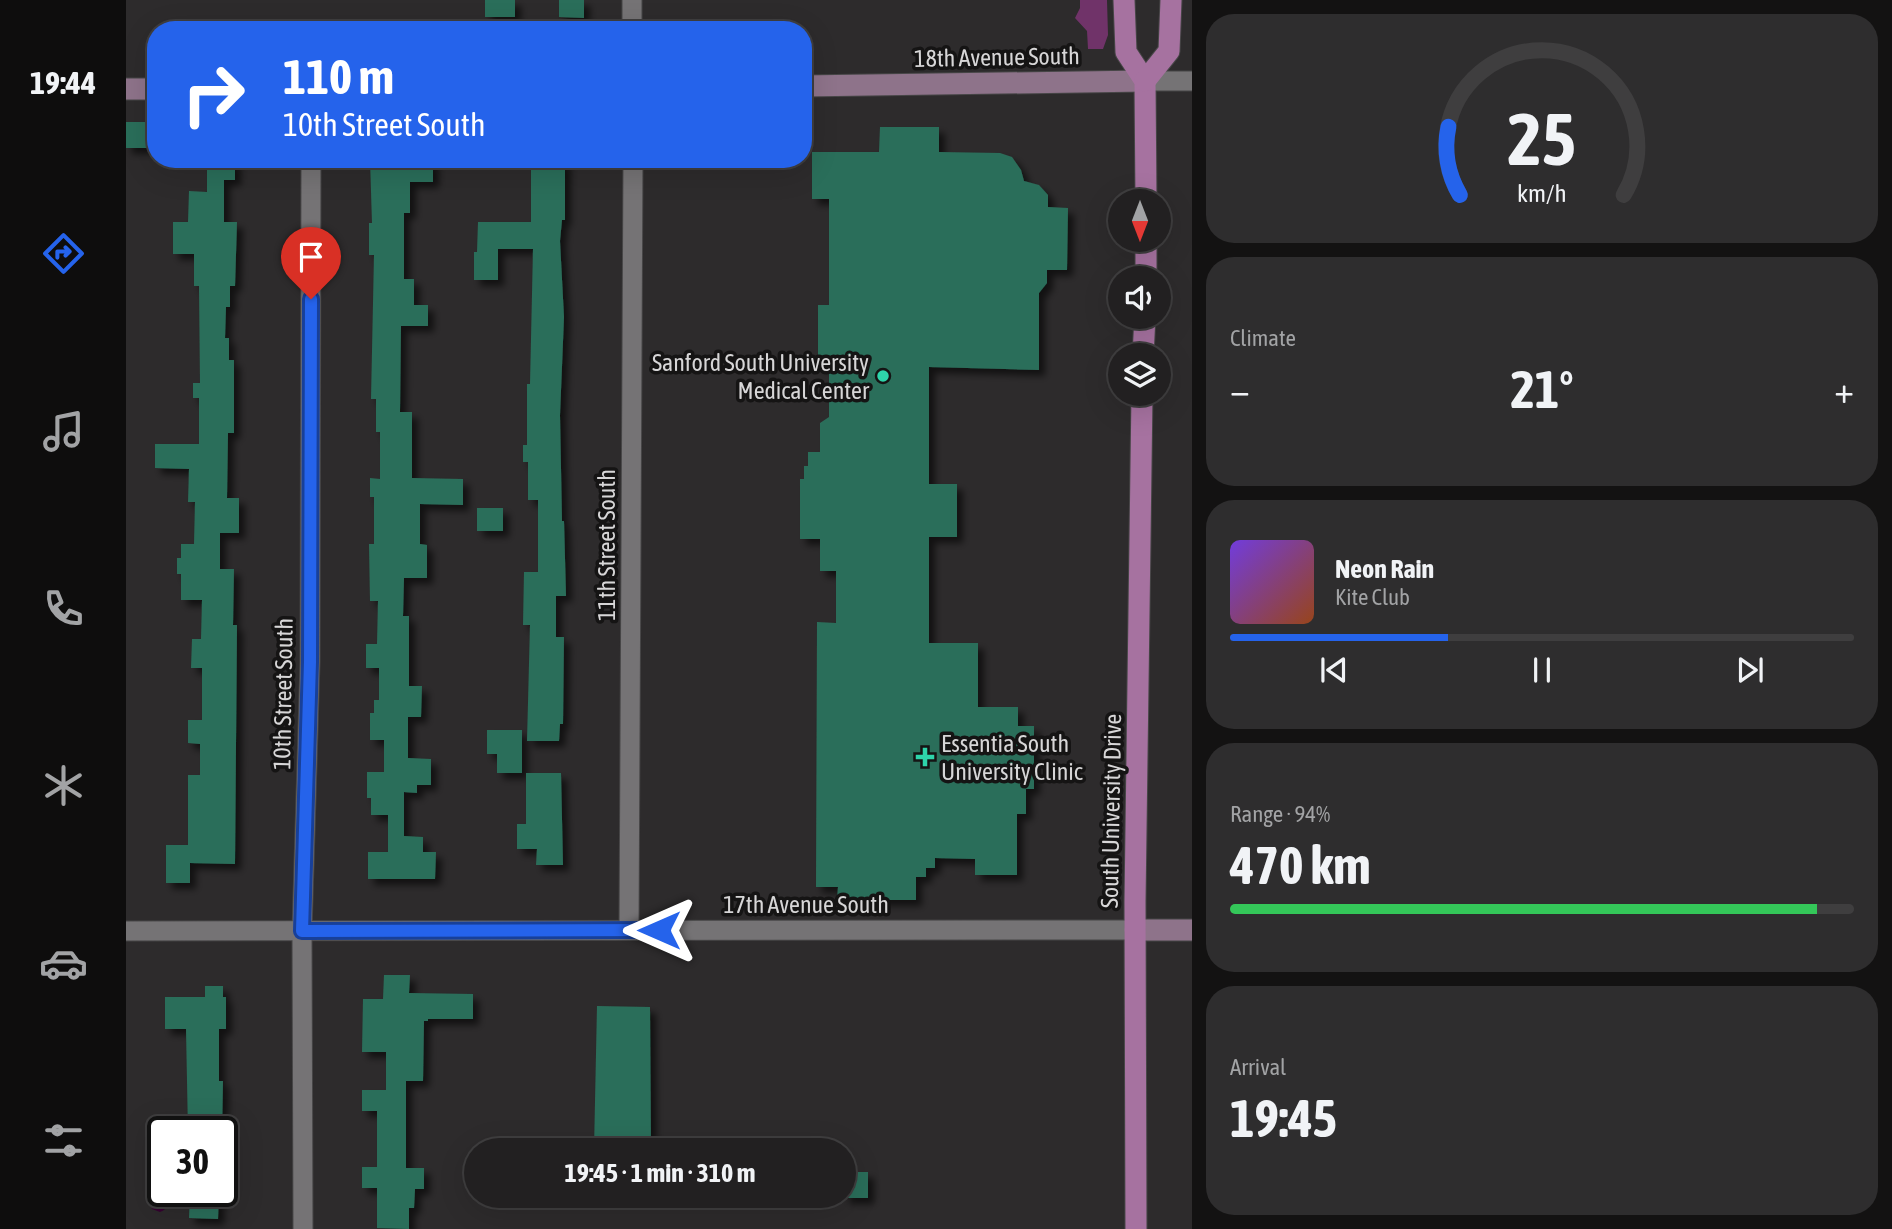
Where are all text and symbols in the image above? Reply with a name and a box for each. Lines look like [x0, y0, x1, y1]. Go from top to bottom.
street label: 18th Avenue South [914, 42, 1080, 72]
text: 110 m [283, 48, 394, 104]
icon: right [168, 49, 259, 140]
text: 19:44 [30, 64, 96, 101]
text: 25 [1508, 97, 1576, 180]
text: 10th Street South [283, 106, 485, 143]
text: km/h [1517, 178, 1567, 206]
north arrow [1108, 189, 1171, 252]
map controls [1108, 189, 1171, 406]
pin [281, 227, 341, 299]
icon: directions [39, 229, 88, 278]
icon: arrive [292, 238, 330, 276]
button: sound [1108, 266, 1171, 329]
text: Climate [1230, 325, 1296, 351]
button: layers [1108, 343, 1171, 406]
place label: Sanford South University Medical Center [652, 349, 870, 404]
text: 21° [1510, 359, 1574, 419]
marker: Sanford South University Medical Center [875, 368, 891, 384]
text: − [1230, 368, 1250, 411]
text: + [1834, 368, 1854, 411]
icon: music [39, 407, 88, 456]
street label: 11th Street South [593, 469, 620, 621]
text: Neon Rain [1335, 554, 1434, 584]
icon: phone [39, 584, 88, 633]
text: Kite Club [1335, 584, 1410, 610]
street label: 10th Street South [268, 618, 298, 770]
icon: previous [1315, 651, 1353, 689]
icon: pause [1523, 651, 1561, 689]
icon: next [1731, 651, 1769, 689]
street label: South University Drive [1096, 714, 1126, 908]
place label: Essentia South University Clinic [941, 730, 1083, 785]
marker: Essentia South University Clinic [915, 747, 935, 767]
icon: climate [39, 761, 88, 810]
text: Range · 94% [1230, 801, 1330, 827]
text: 470 km [1230, 835, 1371, 895]
street label: 17th Avenue South [723, 891, 889, 918]
position arrow [622, 893, 696, 967]
icon: car [39, 939, 88, 988]
text: Arrival [1230, 1054, 1286, 1080]
text: 19:45 [1230, 1088, 1337, 1148]
icon: filters [39, 1116, 88, 1165]
speed limit sign: 30 [147, 1116, 238, 1207]
text: 19:45 · 1 min · 310 m [565, 1158, 755, 1188]

